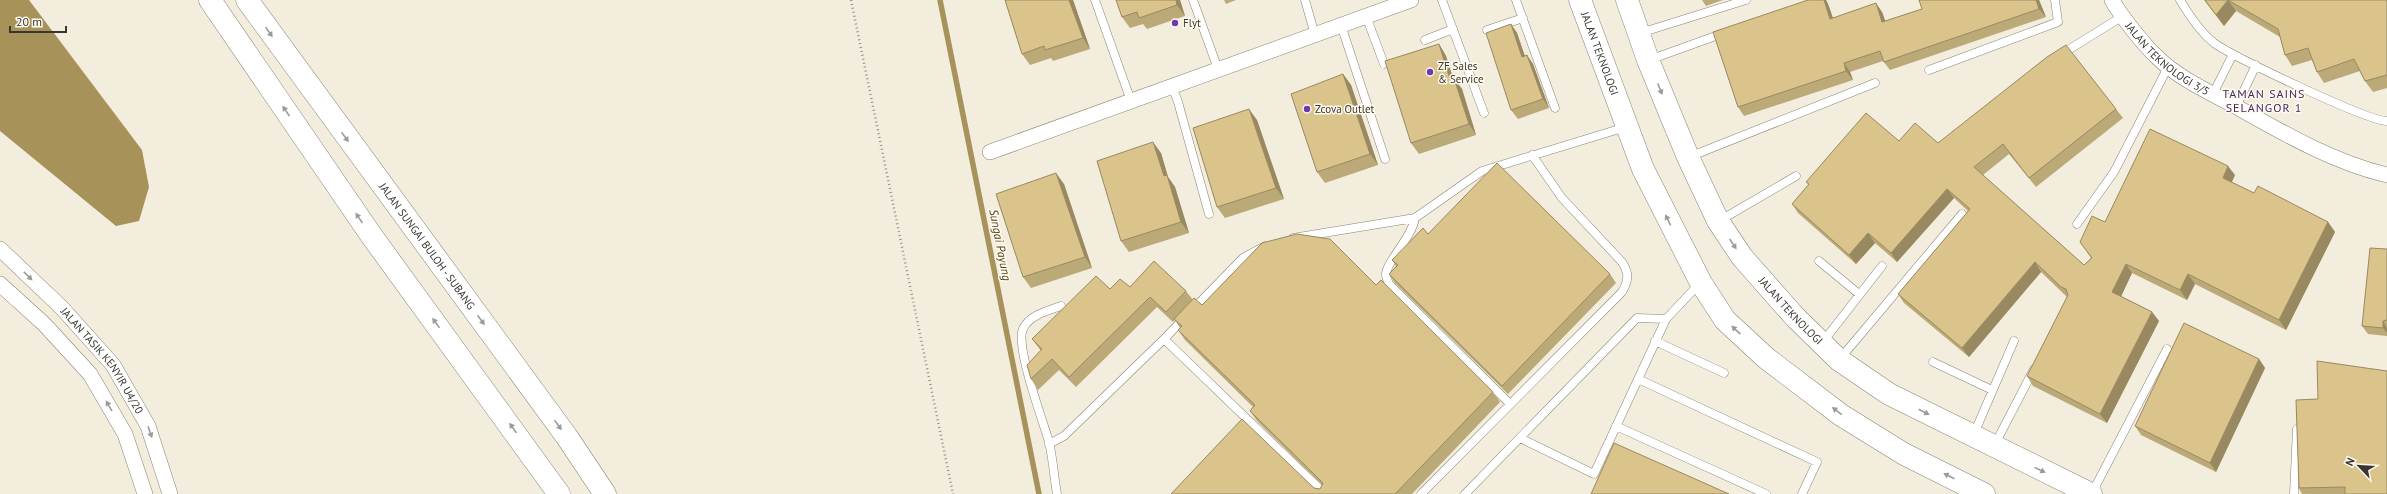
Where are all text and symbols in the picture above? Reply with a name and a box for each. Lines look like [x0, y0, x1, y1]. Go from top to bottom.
scale bar [10, 8, 66, 34]
street label: JALAN TEKNOLOGI [1578, 9, 1622, 97]
text: 20 m [16, 14, 42, 29]
place label: Flyt [1183, 16, 1201, 30]
marker: Flyt [1170, 18, 1180, 28]
street label: JALAN TEKNOLOGI 3/5 [2122, 18, 2212, 98]
one-way arrow [265, 27, 273, 37]
place label: ZF Sales & Service [1438, 59, 1484, 86]
marker: ZF Sales & Service [1425, 67, 1435, 77]
one-way arrow [1657, 84, 1663, 95]
district label: TAMAN SAINS SELANGOR 1 [2222, 86, 2306, 115]
place label: Zcova Outlet [1315, 102, 1375, 116]
marker: Zcova Outlet [1302, 104, 1312, 114]
one-way arrow [282, 105, 290, 116]
one-way arrow [341, 132, 349, 142]
street label: JALAN SUNGAI BULOH - SUBANG [376, 179, 478, 312]
water label: Sungai Payung [986, 208, 1015, 282]
one-way arrow [355, 213, 363, 223]
one-way arrow [1665, 214, 1671, 225]
one-way arrow [1729, 239, 1737, 249]
one-way arrow [23, 271, 33, 281]
street label: JALAN TEKNOLOGI [1755, 273, 1826, 348]
street label: JALAN TASIK KENYIR U4/20 [57, 304, 146, 416]
one-way arrow [477, 315, 485, 326]
one-way arrow [432, 318, 440, 328]
one-way arrow [1731, 325, 1741, 334]
one-way arrow [106, 401, 113, 412]
one-way arrow [1831, 407, 1842, 416]
one-way arrow [1918, 409, 1930, 415]
one-way arrow [554, 420, 562, 430]
one-way arrow [509, 423, 517, 433]
one-way arrow [147, 427, 153, 439]
north arrow [2339, 446, 2379, 486]
text: N [2342, 456, 2358, 468]
one-way arrow [2035, 467, 2046, 473]
one-way arrow [1943, 473, 1955, 480]

